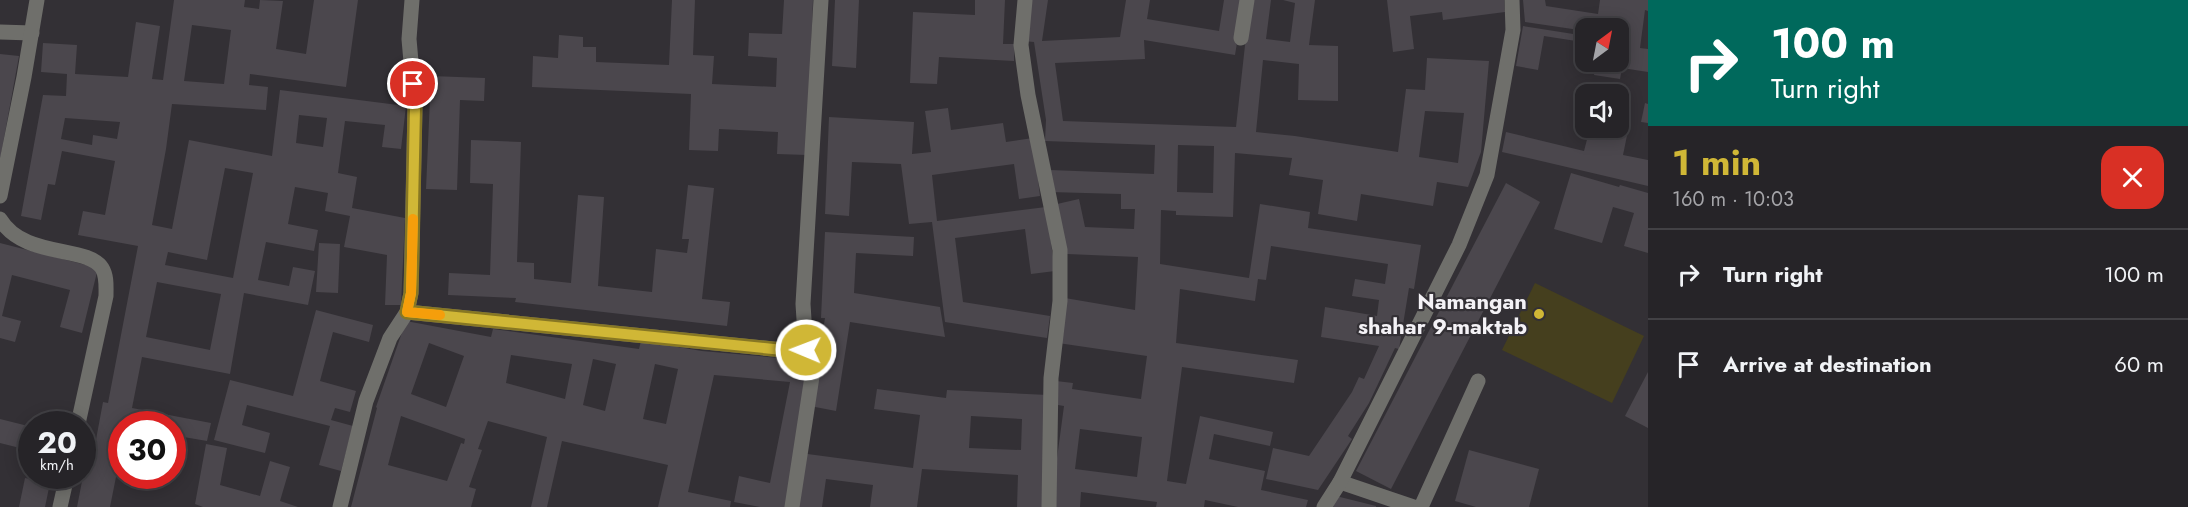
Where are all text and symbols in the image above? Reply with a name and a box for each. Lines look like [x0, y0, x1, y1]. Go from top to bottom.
text: 100 m [1771, 13, 1895, 74]
north arrow [1575, 18, 1629, 72]
map controls [1575, 18, 1629, 138]
icon: right [1672, 24, 1750, 102]
pin [387, 58, 438, 109]
icon: arrive [396, 67, 429, 100]
text: Turn right [1771, 69, 1879, 108]
button: sound [1575, 84, 1629, 138]
text: 1 min [1672, 136, 1761, 188]
button: close [2101, 146, 2164, 209]
text: 160 m · 10:03 [1672, 185, 1794, 214]
icon: right [1672, 258, 1705, 291]
text: Turn right [1723, 258, 1823, 290]
text: 100 m [2104, 258, 2164, 290]
place label: Namangan shahar 9-maktab [1358, 285, 1527, 342]
marker: Namangan shahar 9-maktab [1532, 307, 1546, 321]
position arrow [774, 318, 838, 382]
icon: arrive [1672, 348, 1705, 381]
text: Arrive at destination [1723, 348, 1932, 380]
text: 60 m [2114, 348, 2164, 380]
speed limit sign: 30 [108, 411, 186, 489]
text: 20 [37, 421, 77, 464]
text: km/h [40, 454, 74, 476]

